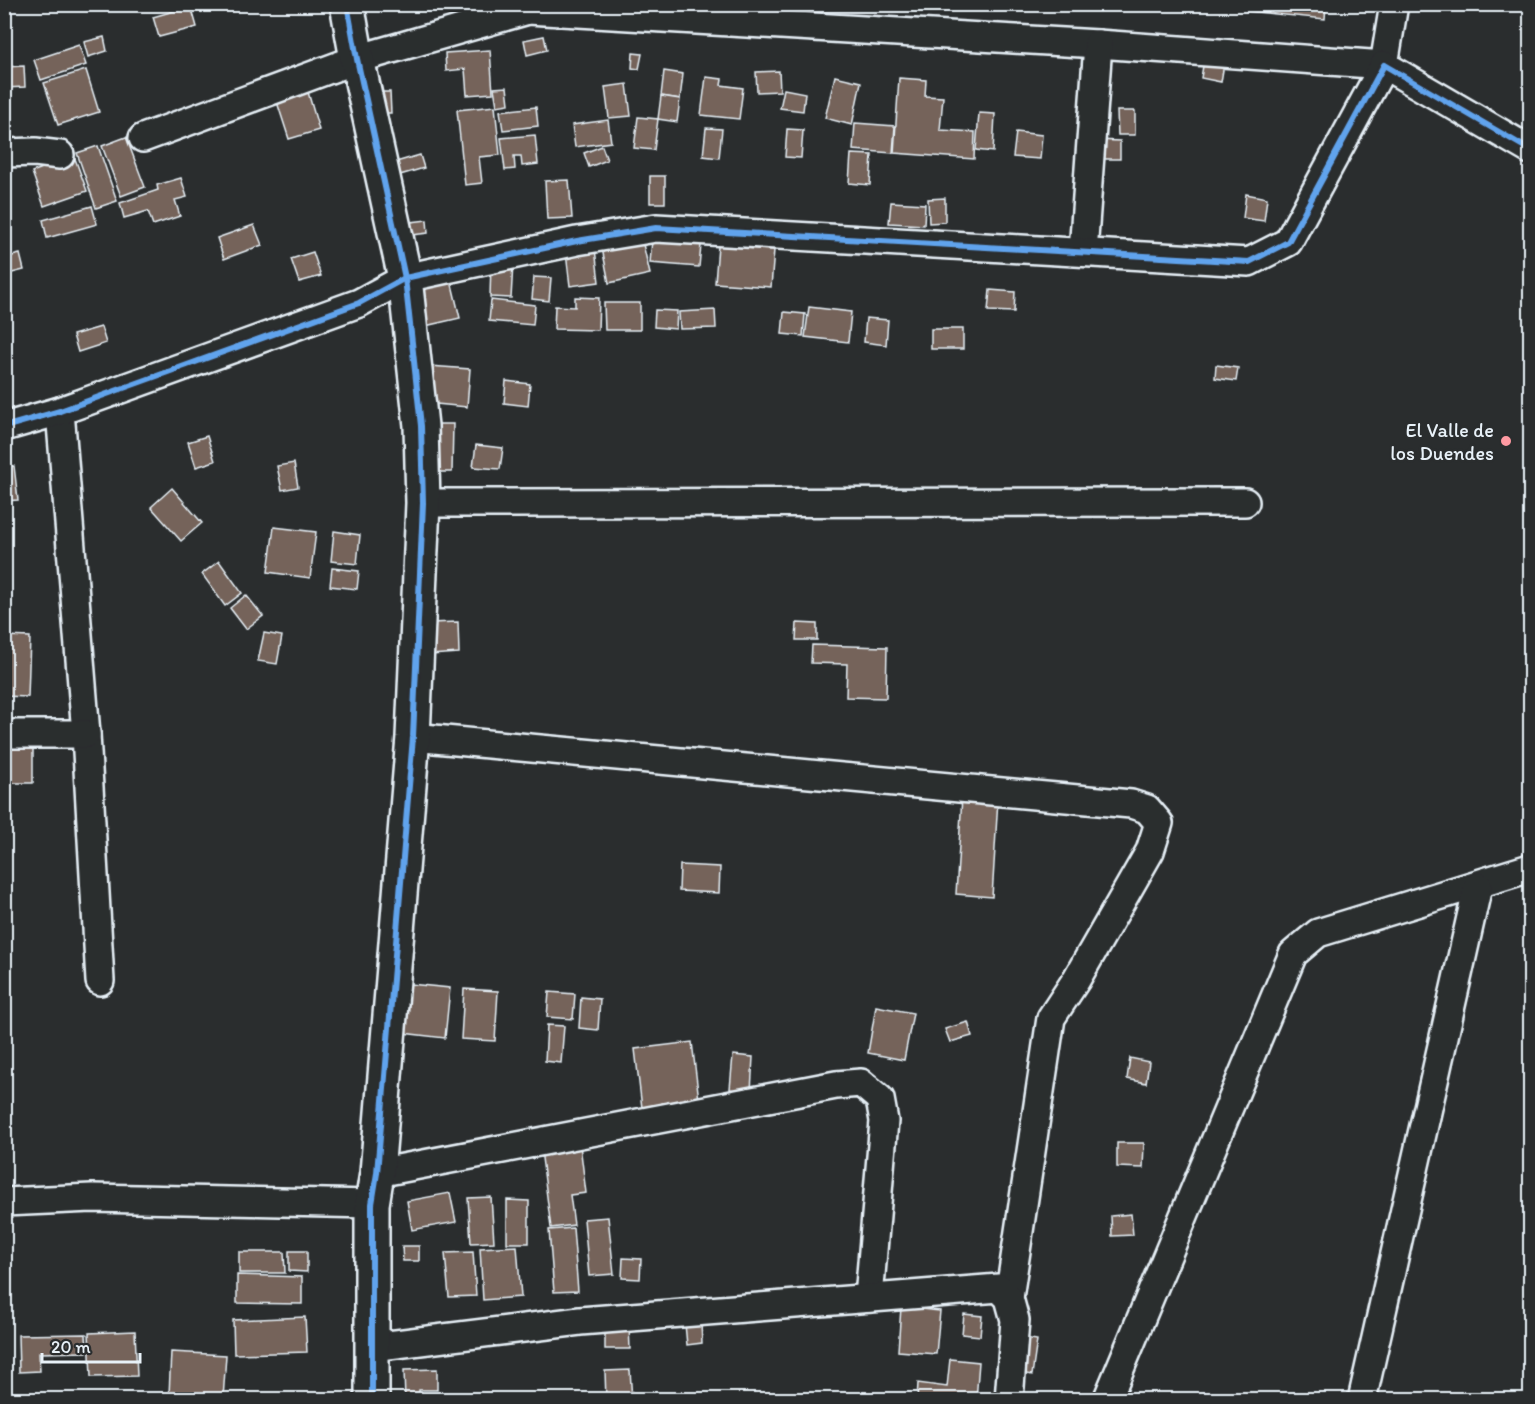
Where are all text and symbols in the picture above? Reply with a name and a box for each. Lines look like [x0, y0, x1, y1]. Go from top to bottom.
place label: El Valle de los Duendes [1390, 418, 1494, 465]
marker: El Valle de los Duendes [1499, 434, 1513, 448]
scale bar [42, 1326, 140, 1364]
text: 20 m [51, 1336, 91, 1358]

